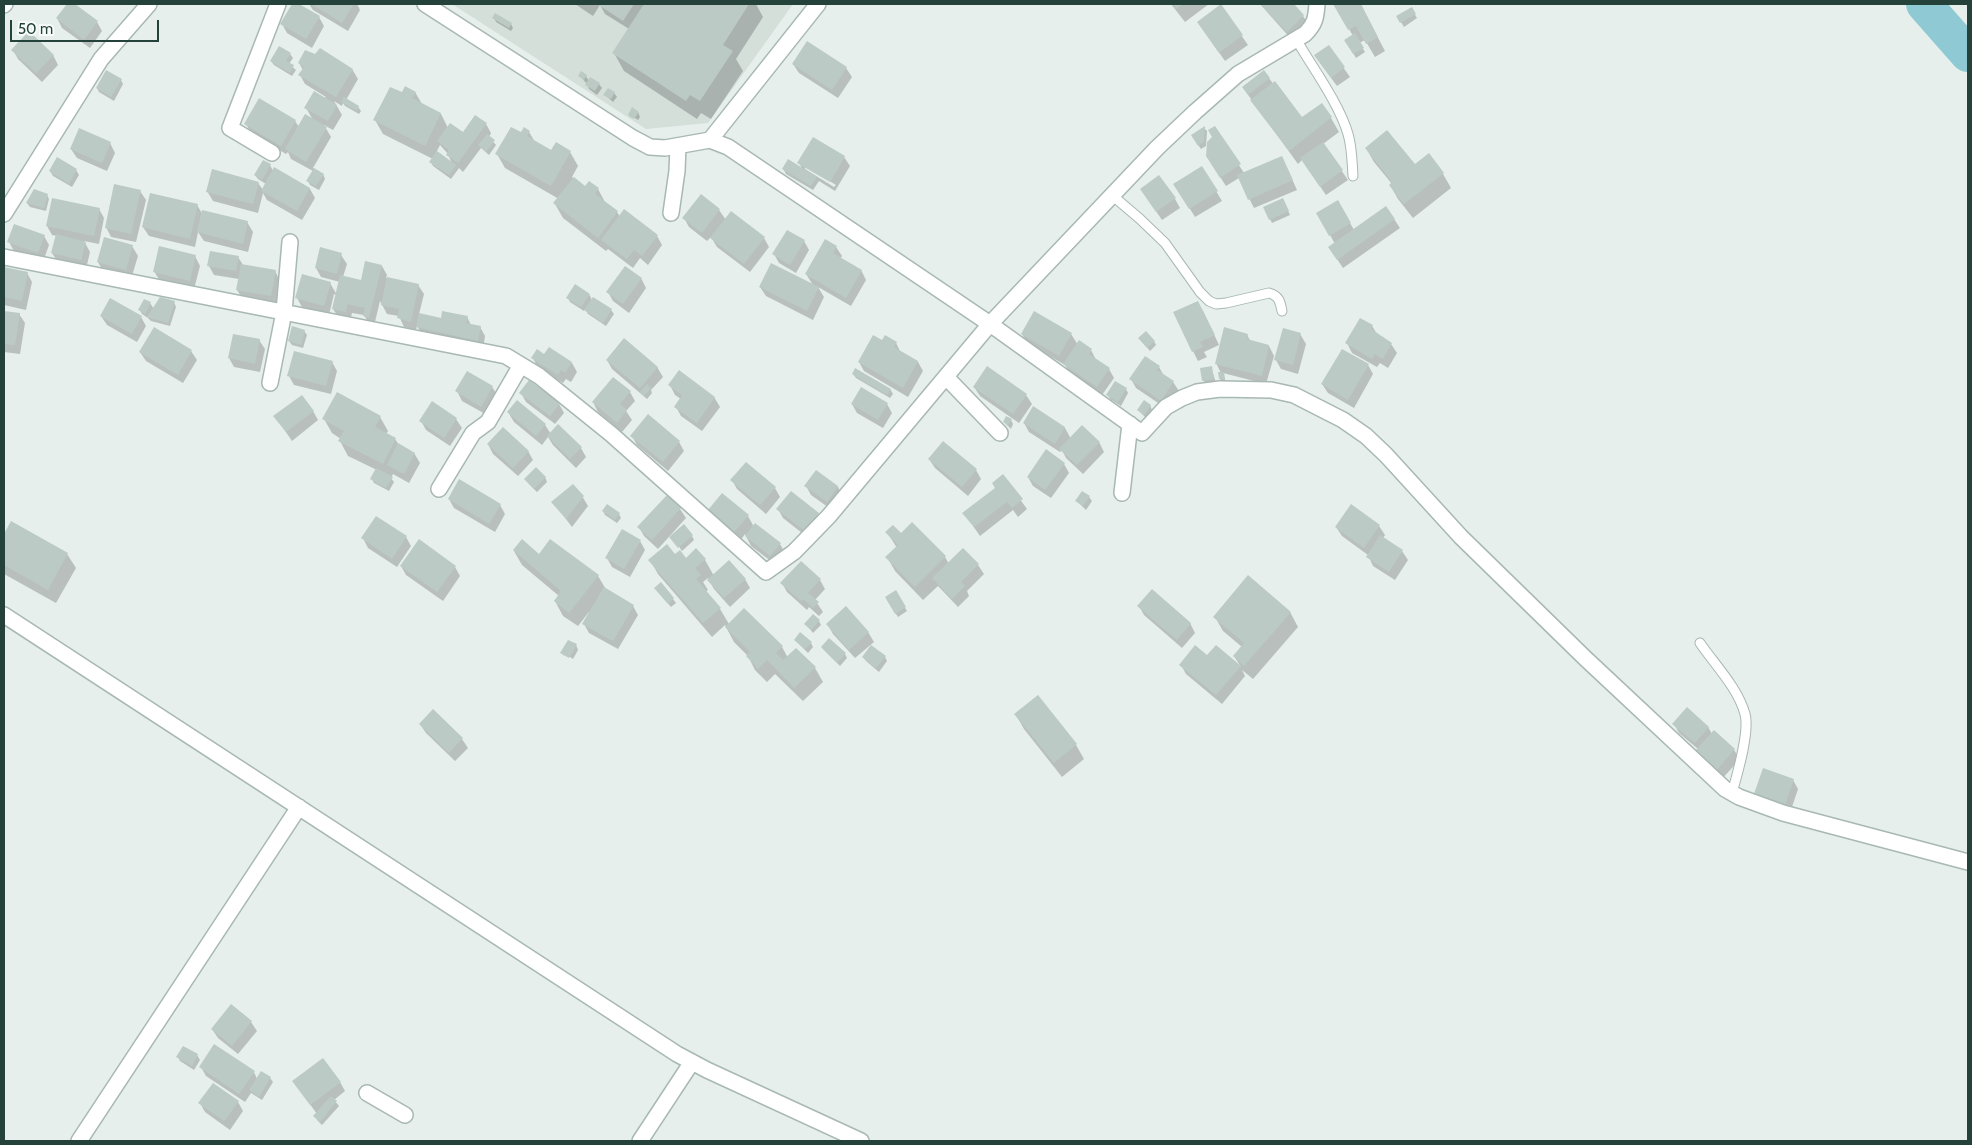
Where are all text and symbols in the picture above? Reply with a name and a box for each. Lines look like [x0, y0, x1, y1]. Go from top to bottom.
scale bar [12, 10, 161, 42]
text: 50 m [18, 20, 53, 38]

